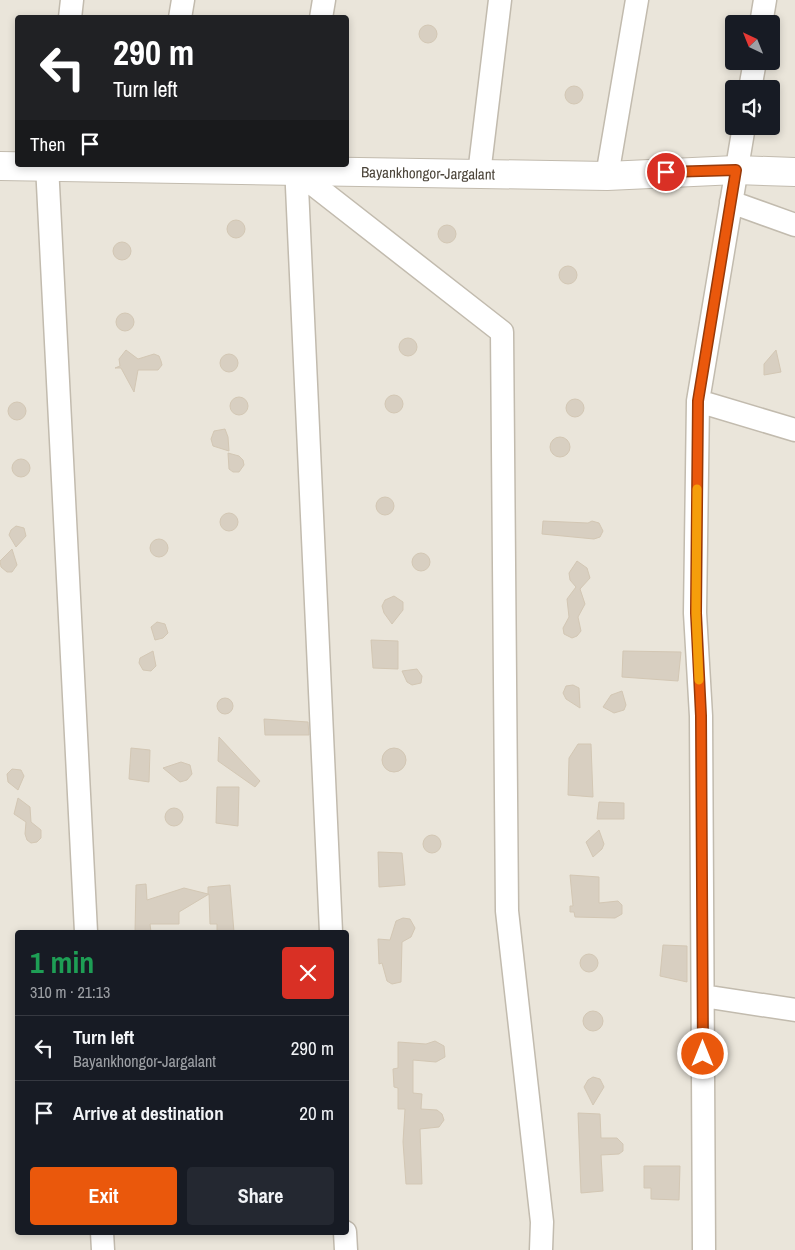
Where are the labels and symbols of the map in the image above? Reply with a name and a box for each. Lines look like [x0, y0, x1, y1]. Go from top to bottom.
north arrow [725, 15, 780, 70]
pin [645, 151, 687, 193]
street label: Bayankhongor-Jargalant [361, 161, 496, 185]
position arrow [676, 1027, 728, 1079]

